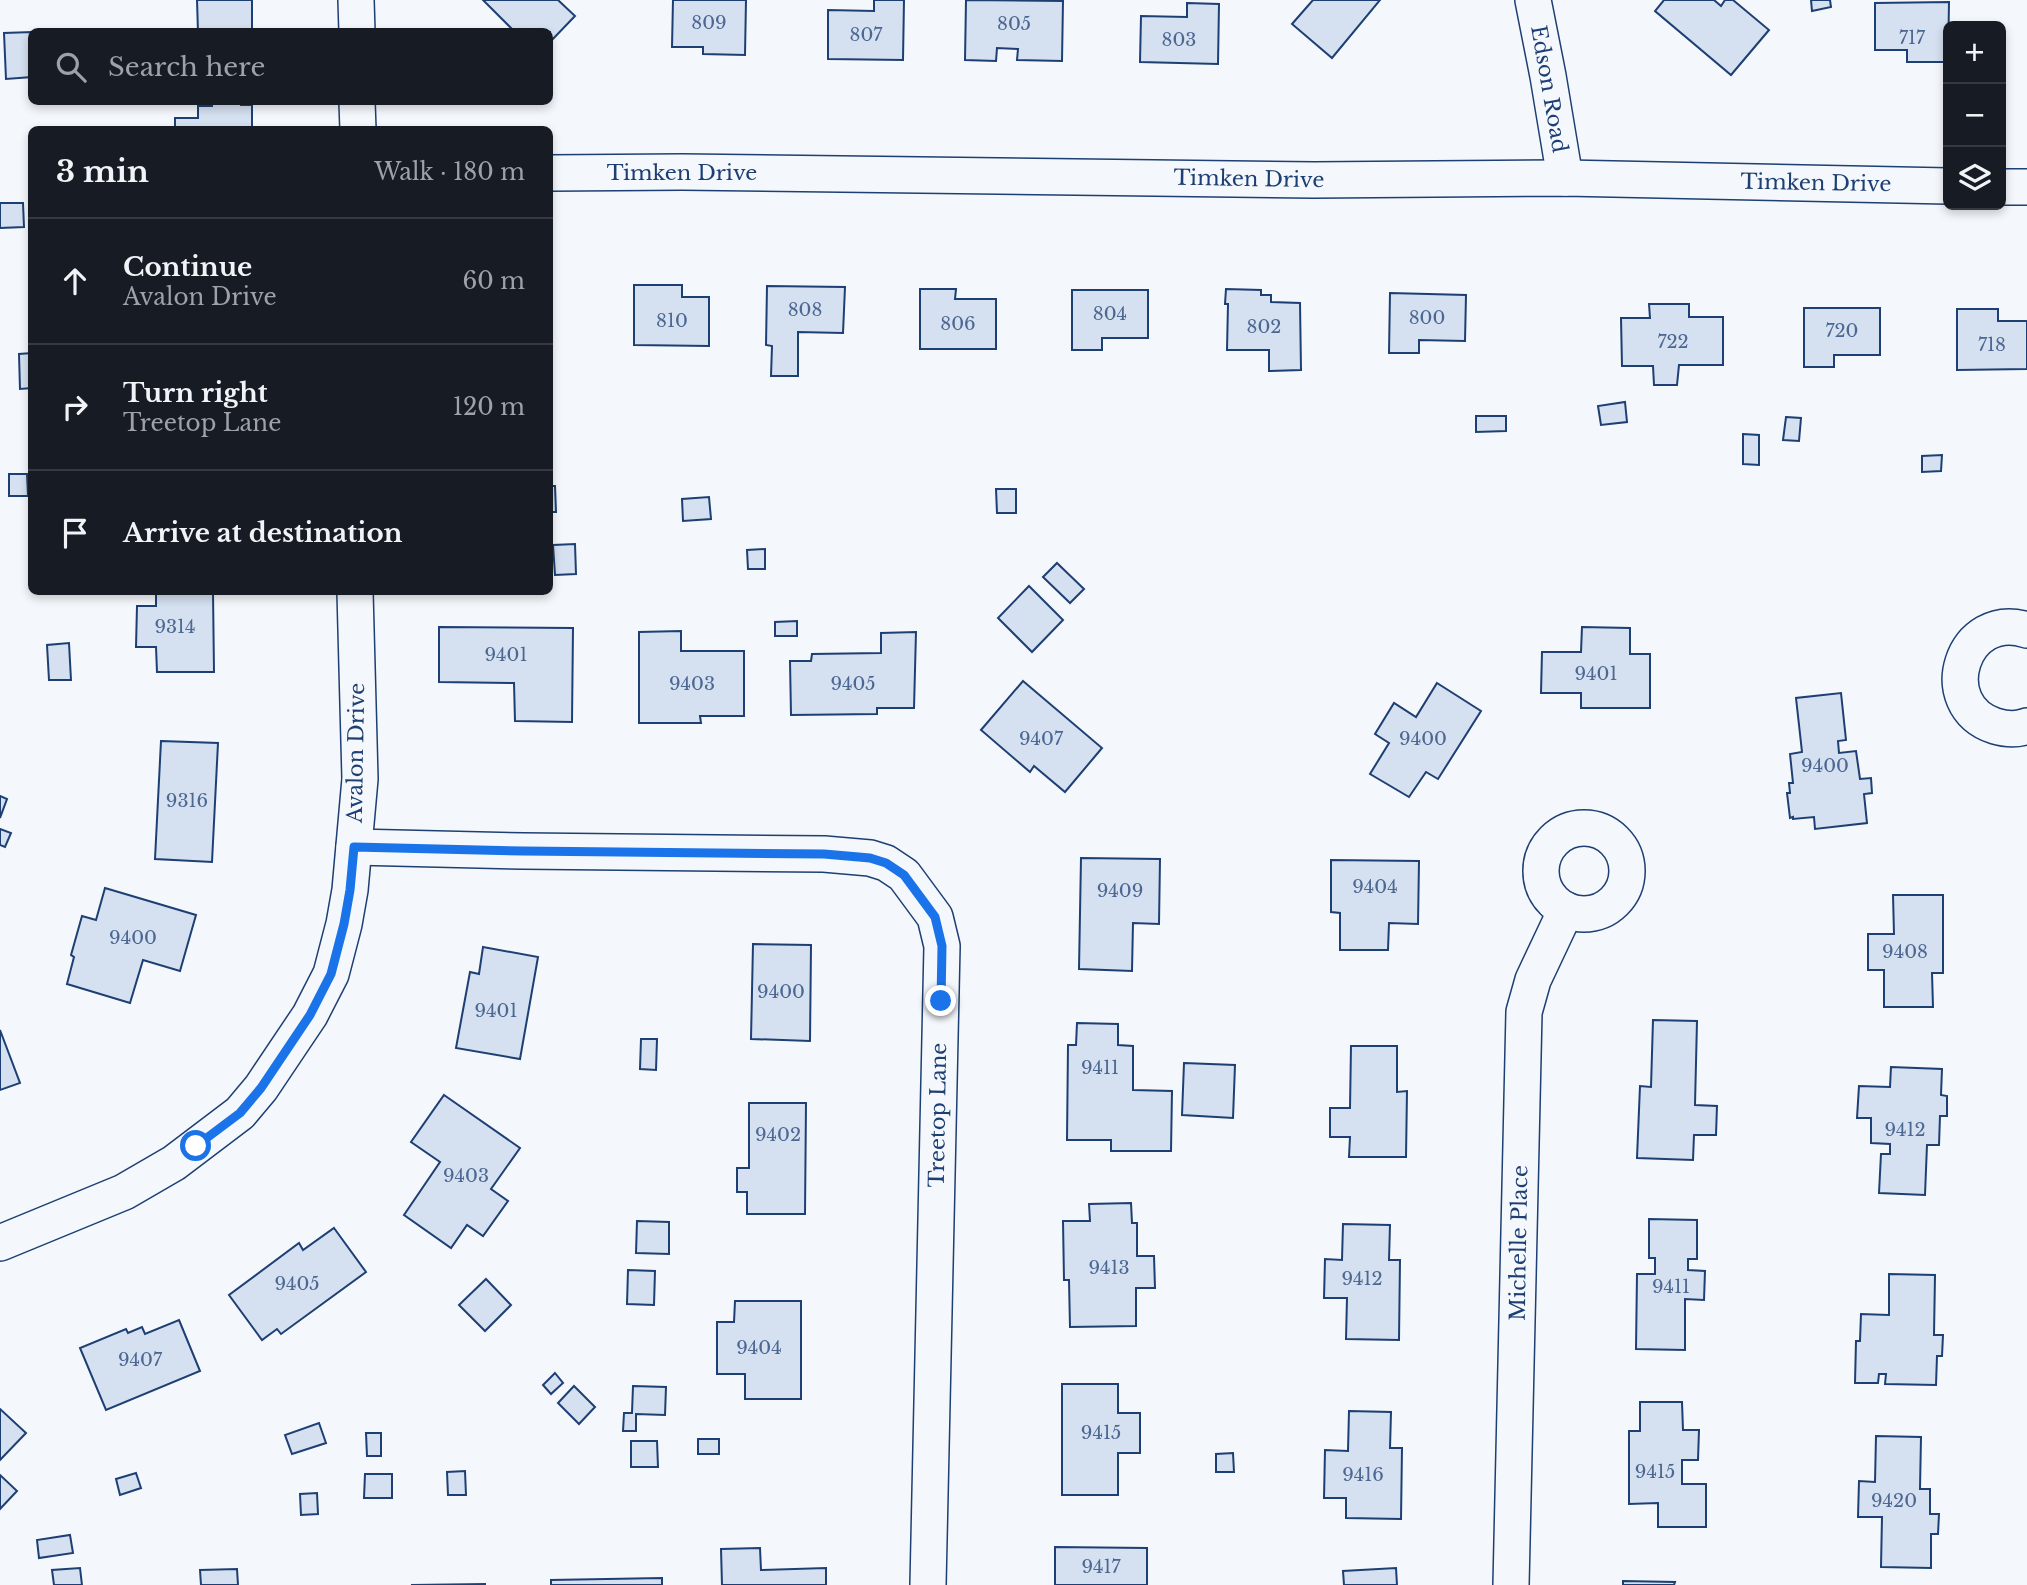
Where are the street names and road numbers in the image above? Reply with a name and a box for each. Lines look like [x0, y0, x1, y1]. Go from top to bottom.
street label: Edson Road [1525, 23, 1573, 155]
street label: Timken Drive [607, 160, 757, 186]
street label: Timken Drive [1173, 165, 1325, 193]
street label: Timken Drive [1740, 169, 1892, 197]
street label: Avalon Drive [342, 683, 370, 824]
street label: Treetop Lane [924, 1042, 952, 1188]
street label: Michelle Place [1505, 1165, 1533, 1321]

